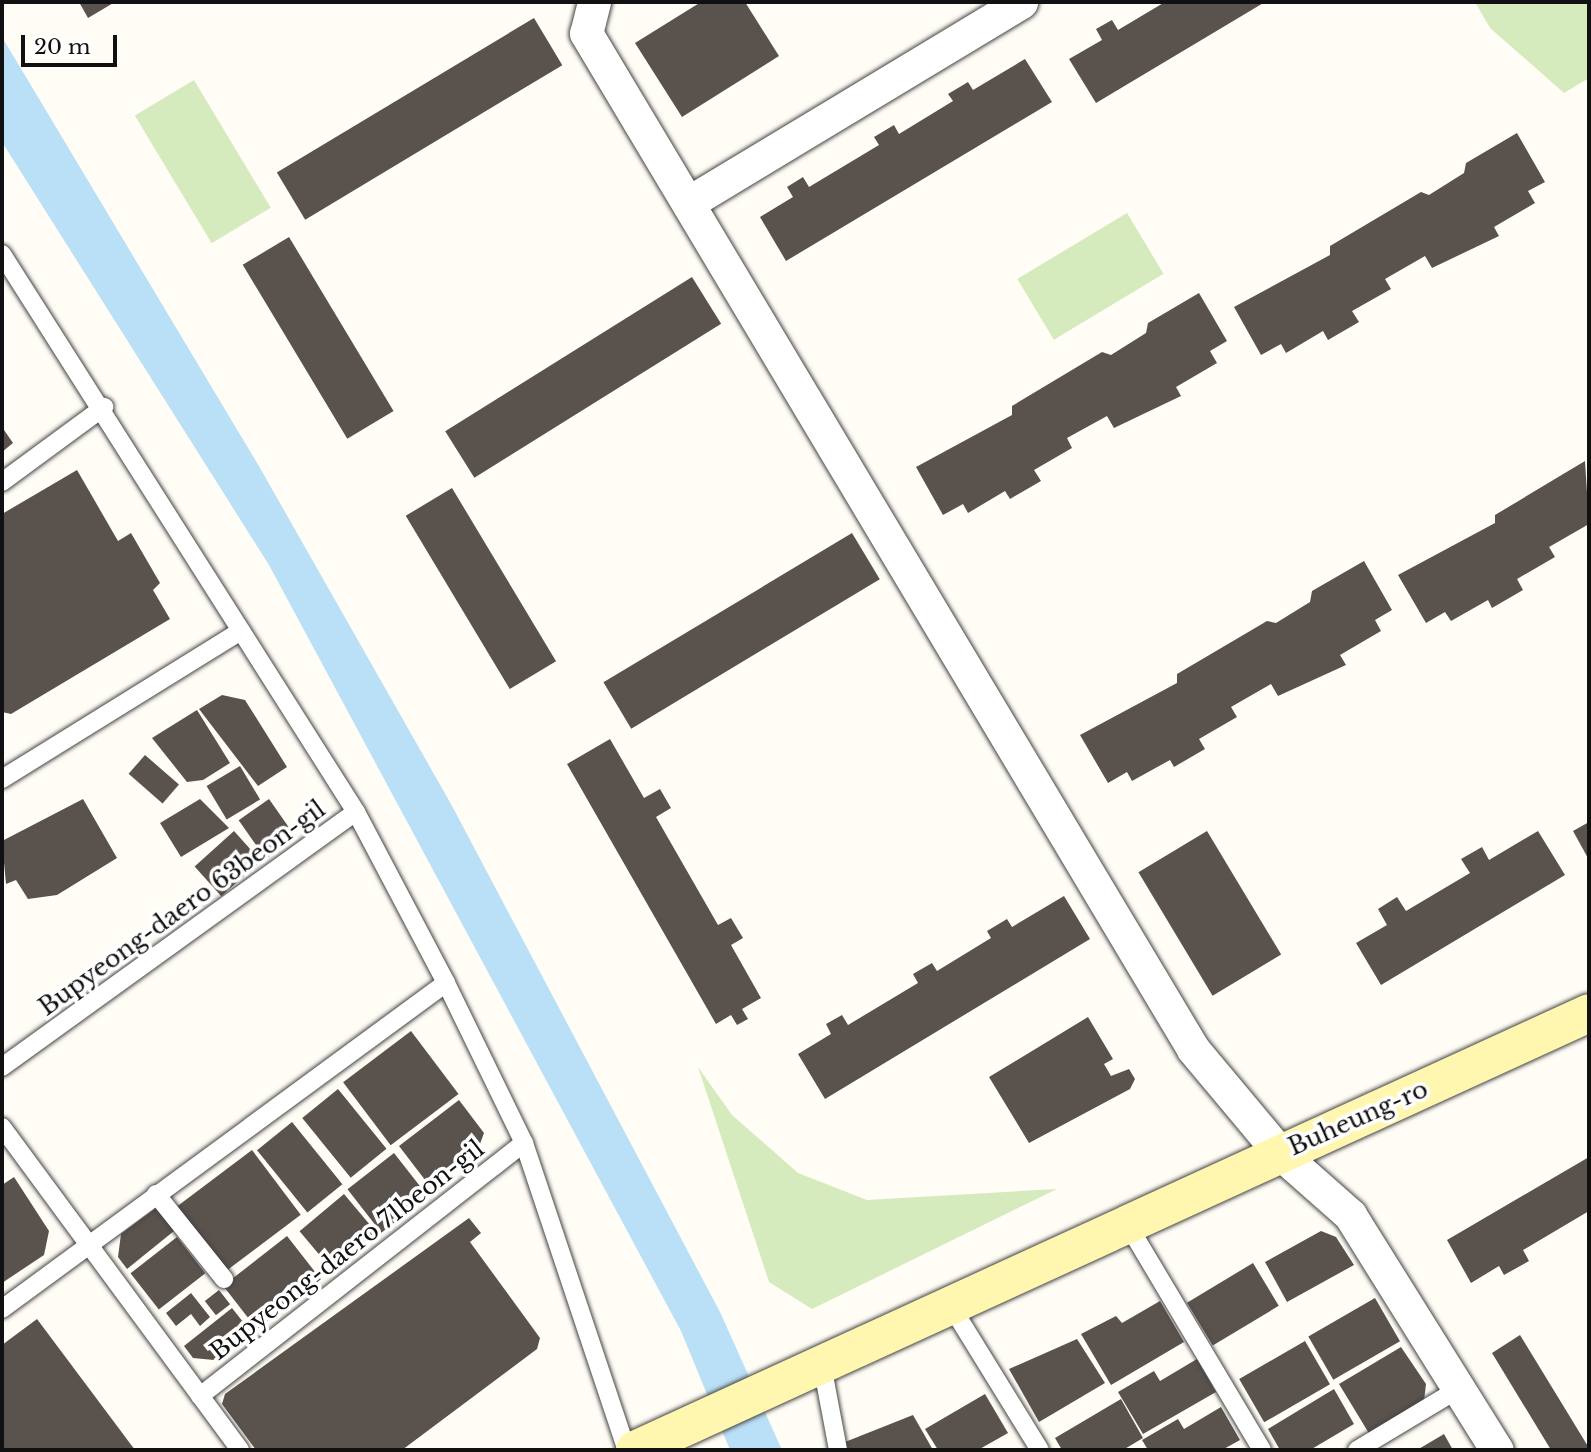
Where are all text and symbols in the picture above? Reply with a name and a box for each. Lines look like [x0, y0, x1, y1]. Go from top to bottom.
scale bar [24, 21, 121, 65]
text: 20 m [34, 34, 91, 60]
street label: Bupyeong-daero 63beon-gil [33, 794, 331, 1022]
street label: Buheung-ro [1284, 1074, 1432, 1162]
street label: Bupyeong-daero 71beon-gil [204, 1134, 490, 1366]

